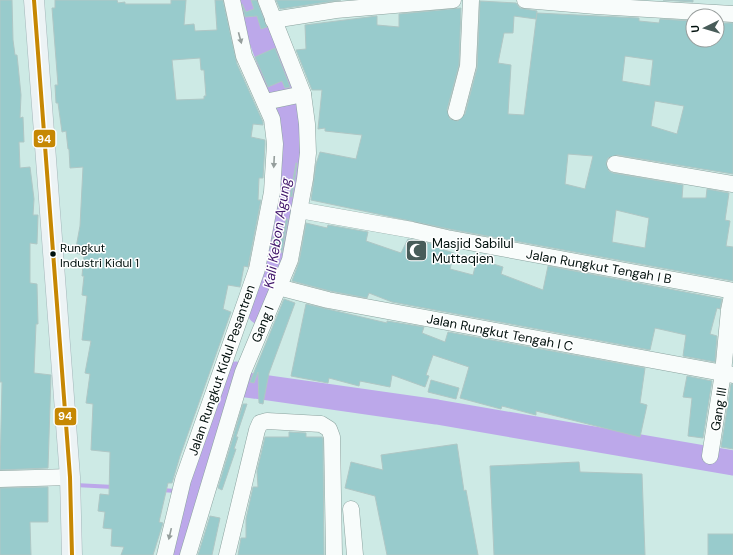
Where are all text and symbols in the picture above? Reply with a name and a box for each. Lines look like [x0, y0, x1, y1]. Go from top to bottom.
north arrow [685, 8, 725, 48]
text: U [688, 25, 702, 33]
one-way arrow [237, 32, 243, 44]
line badge: 94 [33, 129, 56, 148]
text: 94 [37, 132, 51, 146]
one-way arrow [270, 156, 277, 168]
water label: Kali Kebon Agung [259, 176, 295, 290]
place label: Masjid Sabilul Muttaqien [432, 235, 514, 267]
mosque icon: Masjid Sabilul Muttaqien [403, 237, 429, 263]
place label: Rungkut Industri Kidul 1 [60, 240, 139, 271]
street label: Jalan Rungkut Tengah I B [525, 245, 673, 288]
marker: Rungkut Industri Kidul 1 [48, 249, 58, 259]
street label: Jalan Rungkut Kidul Pesantren [184, 282, 259, 458]
street label: Gang I [247, 303, 277, 345]
street label: Jalan Rungkut Tengah I C [425, 310, 575, 355]
street label: Gang III [707, 386, 730, 432]
line badge: 94 [54, 407, 77, 426]
text: 94 [58, 409, 72, 423]
one-way arrow [166, 527, 172, 540]

